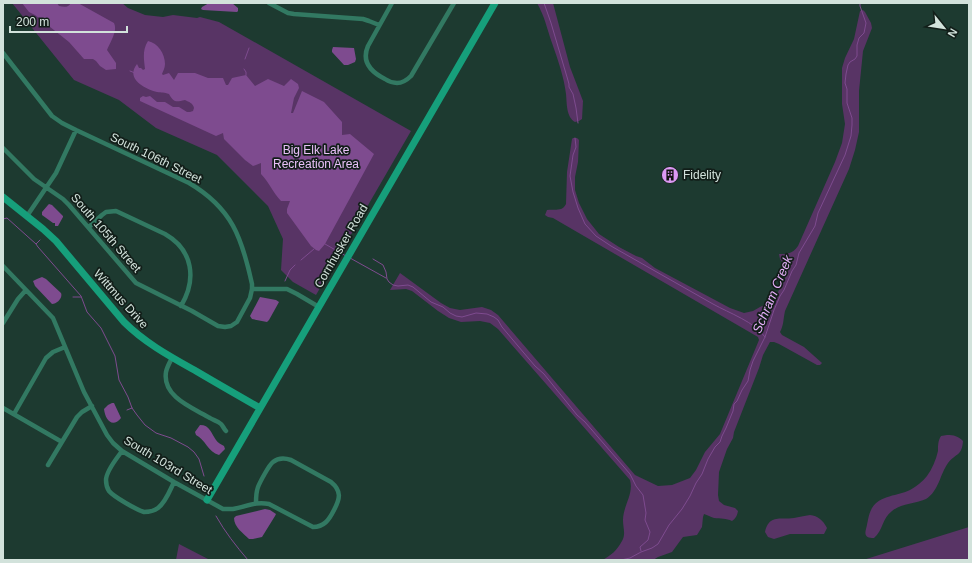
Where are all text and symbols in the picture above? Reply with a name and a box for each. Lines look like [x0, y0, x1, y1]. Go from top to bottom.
scale bar [10, 8, 127, 34]
north arrow [924, 8, 964, 48]
text: 200 m [16, 15, 49, 29]
text: N [945, 27, 960, 39]
street label: South 106th Street [108, 130, 205, 187]
park label: Big Elk Lake Recreation Area [273, 143, 359, 171]
building icon: Fidelity [660, 165, 680, 185]
place label: Fidelity [683, 168, 721, 182]
street label: South 105th Street [68, 191, 145, 276]
street label: Cornhusker Road [311, 202, 371, 290]
water label: Schram Creek [749, 252, 796, 335]
street label: Wittmus Drive [91, 267, 151, 332]
street label: South 103rd Street [121, 433, 215, 497]

